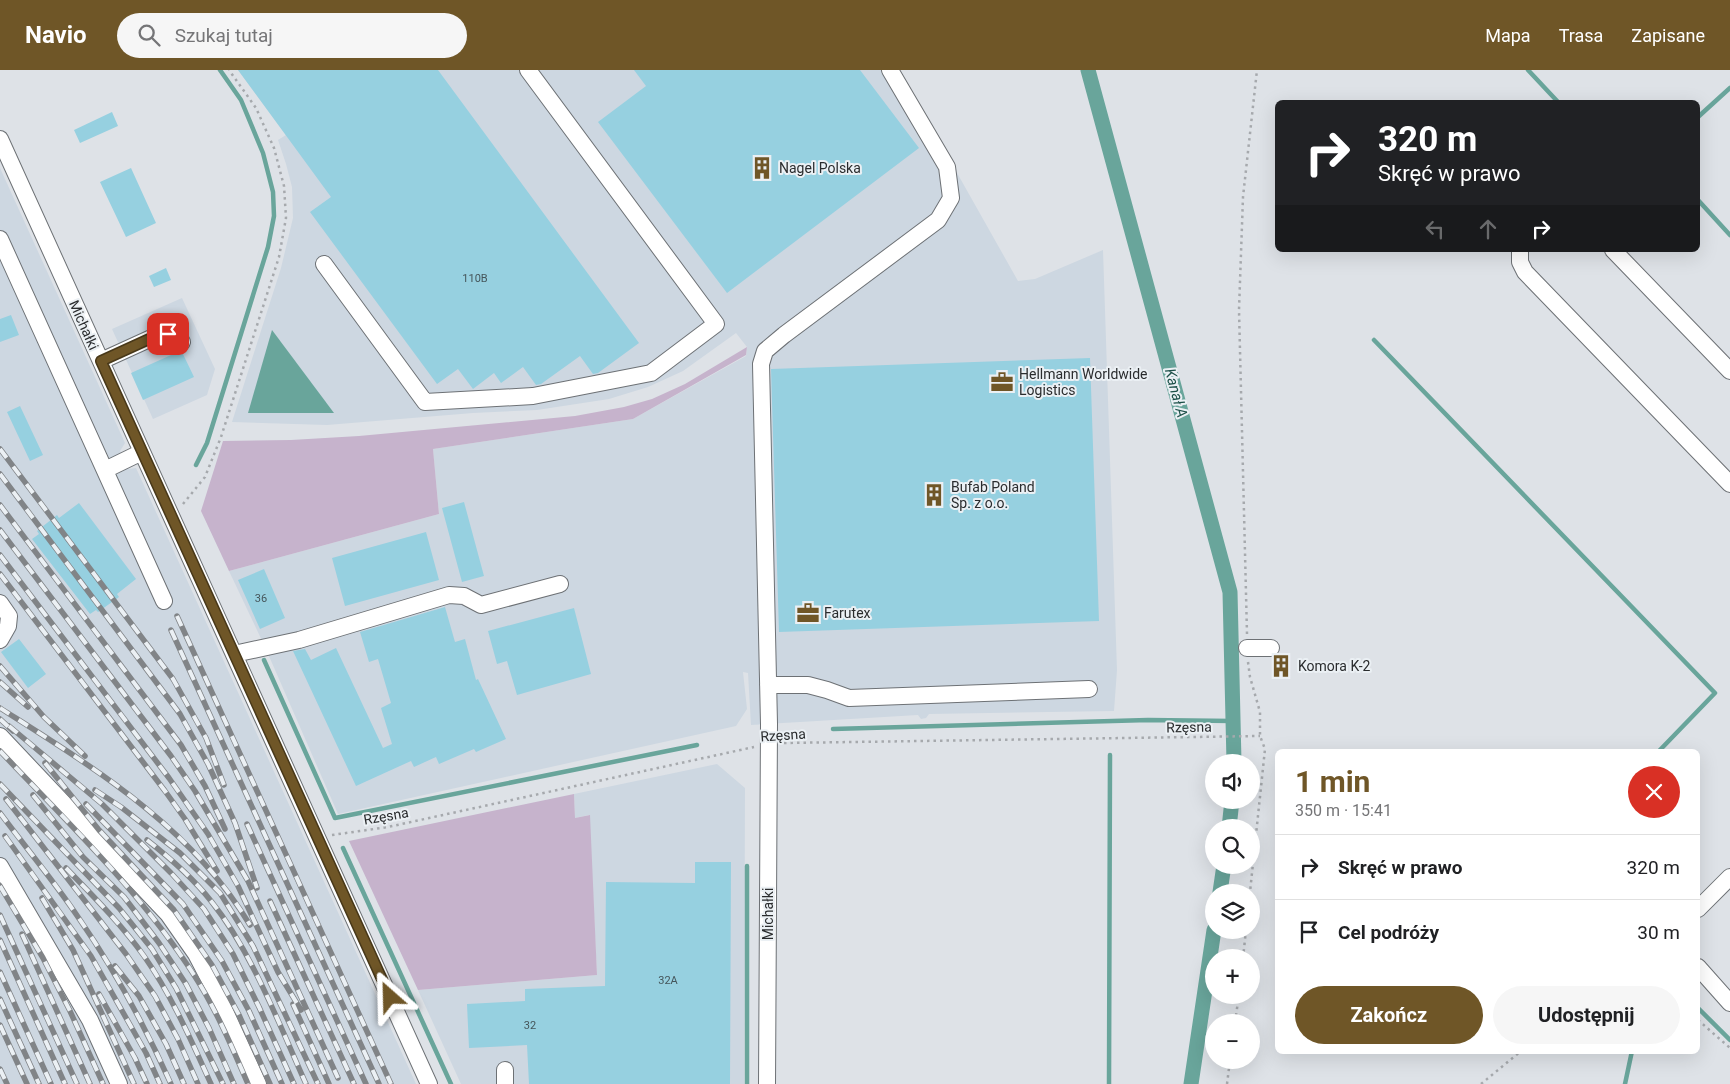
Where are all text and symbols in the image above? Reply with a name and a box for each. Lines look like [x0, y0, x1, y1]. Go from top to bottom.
search box [117, 13, 467, 58]
text: Navio [25, 21, 87, 49]
icon: search [135, 21, 163, 49]
text: Szukaj tutaj [175, 24, 273, 47]
text: Mapa [1485, 25, 1531, 46]
text: Trasa [1559, 25, 1603, 46]
text: Zapisane [1631, 25, 1705, 46]
text: 320 m [1378, 119, 1477, 160]
icon: right [1295, 120, 1360, 185]
building icon: Nagel Polska [749, 155, 775, 181]
place label: Nagel Polska [779, 160, 861, 176]
text: Skręć w prawo [1378, 161, 1521, 186]
icon: left [1421, 215, 1449, 243]
icon: ahead [1474, 215, 1502, 243]
icon: right [1527, 215, 1555, 243]
house number: 110B [462, 272, 488, 285]
street label: Michałki [66, 298, 102, 352]
pin [147, 313, 189, 355]
icon: arrive [154, 320, 182, 348]
place label: Hellmann Worldwide Logistics [1019, 366, 1148, 398]
water label: Kanał A [1161, 366, 1191, 420]
office icon: Hellmann Worldwide Logistics [989, 369, 1015, 395]
place label: Bufab Poland Sp. z o.o. [951, 479, 1035, 511]
building icon: Bufab Poland Sp. z o.o. [921, 482, 947, 508]
house number: 36 [255, 592, 267, 605]
office icon: Farutex [795, 600, 821, 626]
place label: Farutex [824, 605, 871, 621]
building icon: Komora K-2 [1268, 653, 1294, 679]
place label: Komora K-2 [1298, 658, 1371, 674]
street label: Rzęsna [1166, 719, 1212, 735]
street label: Rzęsna [760, 725, 806, 745]
map controls [1205, 754, 1260, 1069]
button: sound [1205, 754, 1260, 809]
text: 1 min [1295, 764, 1370, 799]
button: close [1628, 766, 1680, 818]
text: 350 m · 15:41 [1295, 801, 1392, 820]
street label: Rzęsna [362, 804, 410, 828]
button: search [1205, 819, 1260, 874]
icon: right [1295, 853, 1323, 881]
text: Skręć w prawo [1338, 856, 1462, 879]
text: 320 m [1627, 856, 1680, 879]
button: layers [1205, 884, 1260, 939]
street label: Michałki [760, 888, 776, 940]
icon: arrive [1295, 918, 1323, 946]
text: Cel podróży [1338, 921, 1439, 944]
text: 30 m [1637, 921, 1680, 944]
button: + [1205, 949, 1260, 1004]
position arrow [363, 970, 415, 1022]
house number: 32A [658, 974, 679, 987]
button: Zakończ [1295, 986, 1483, 1044]
button: Udostępnij [1493, 986, 1680, 1044]
button: − [1205, 1014, 1260, 1069]
house number: 32 [524, 1019, 536, 1032]

